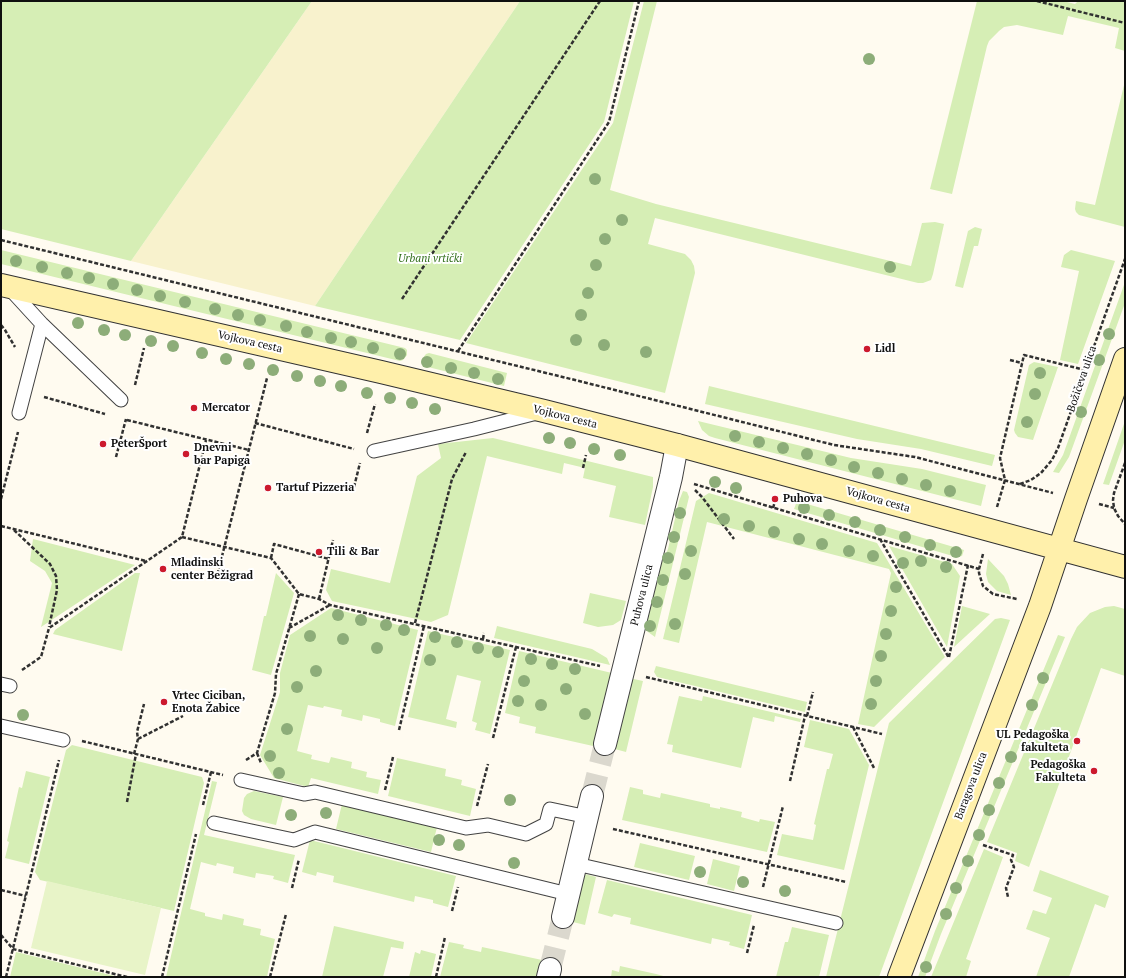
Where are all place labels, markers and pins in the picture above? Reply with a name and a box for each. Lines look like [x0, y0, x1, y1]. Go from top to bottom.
place label: Lidl [875, 342, 895, 356]
marker: Lidl [862, 344, 872, 354]
place label: Mercator [202, 401, 250, 415]
marker: Mercator [189, 403, 199, 413]
place label: PeterŠport [111, 437, 167, 451]
marker: PeterŠport [98, 439, 108, 449]
place label: Dnevni bar Papiga [194, 441, 250, 467]
marker: Dnevni bar Papiga [181, 449, 191, 459]
place label: Tartuf Pizzeria [276, 481, 354, 495]
marker: Tartuf Pizzeria [263, 483, 273, 493]
place label: Puhova [783, 492, 822, 506]
marker: Puhova [770, 494, 780, 504]
place label: Tili & Bar [327, 545, 379, 559]
marker: Tili & Bar [314, 547, 324, 557]
place label: Mladinski center Bežigrad [171, 556, 253, 582]
marker: Mladinski center Bežigrad [158, 564, 168, 574]
place label: Vrtec Ciciban, Enota Žabice [172, 689, 245, 715]
marker: Vrtec Ciciban, Enota Žabice [159, 697, 169, 707]
place label: UL Pedagoška fakulteta [996, 728, 1069, 754]
marker: UL Pedagoška fakulteta [1072, 736, 1082, 746]
place label: Pedagoška Fakulteta [1030, 758, 1086, 784]
marker: Pedagoška Fakulteta [1089, 766, 1099, 776]

